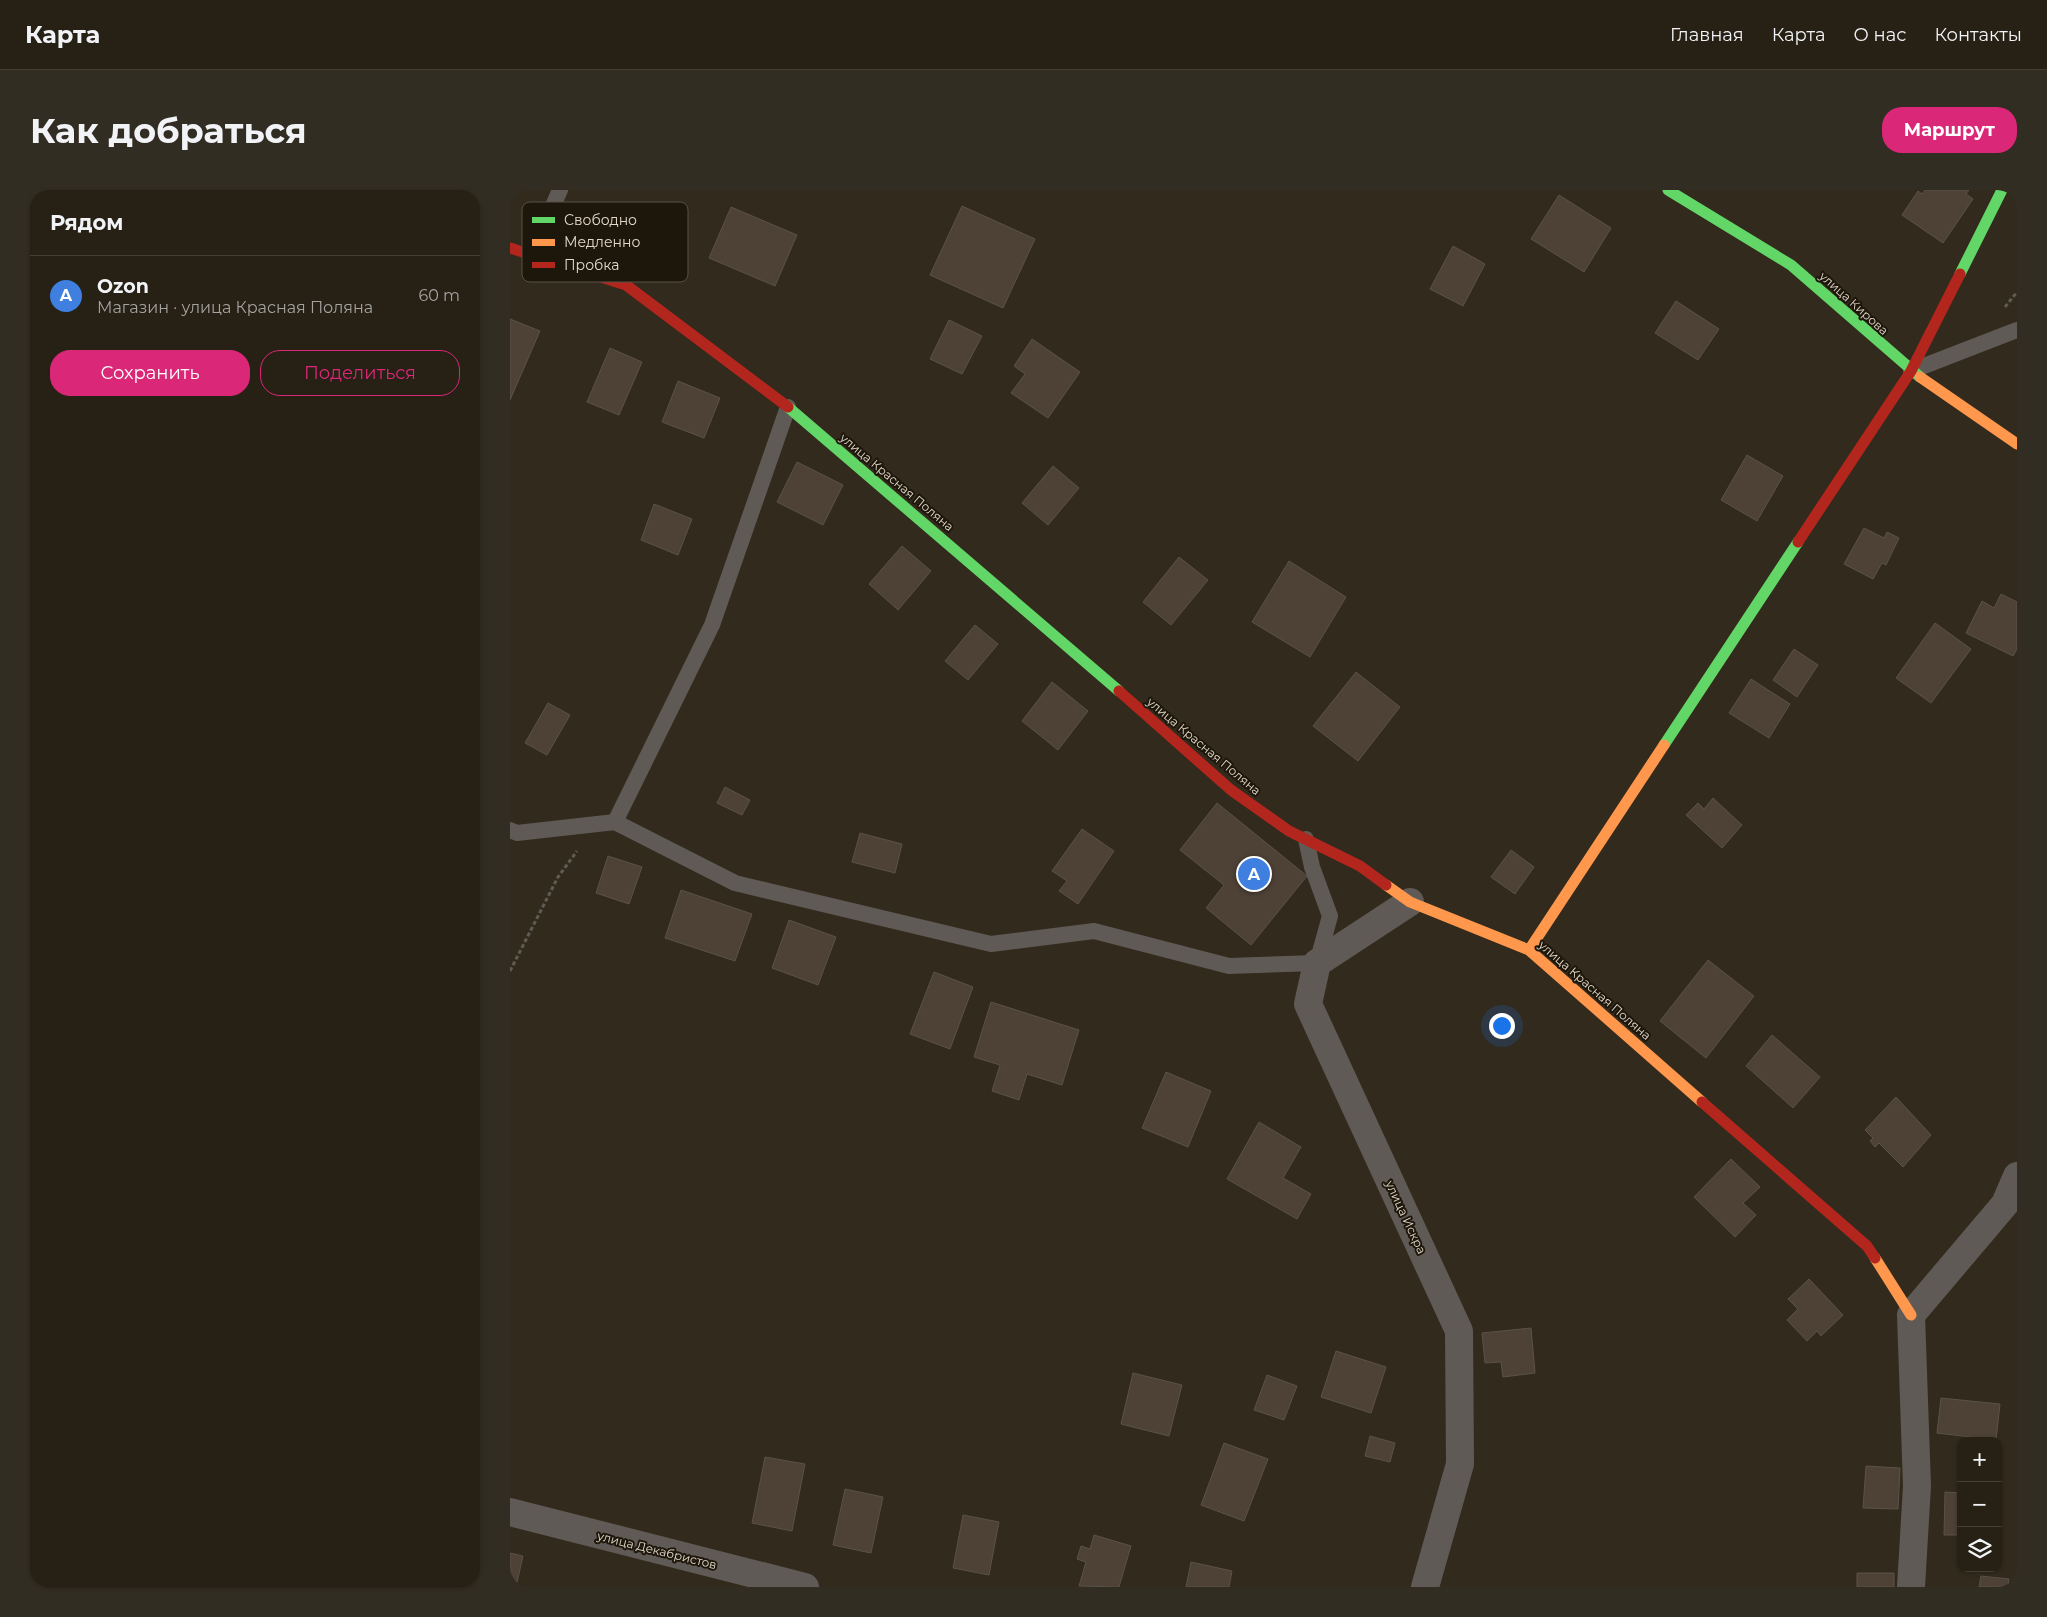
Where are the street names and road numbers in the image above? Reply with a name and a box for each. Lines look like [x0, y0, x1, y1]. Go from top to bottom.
street label: улица Кирова [1816, 268, 1891, 338]
street label: улица Красная Поляна [836, 429, 957, 534]
street label: улица Красная Поляна [1143, 693, 1264, 798]
street label: улица Красная Поляна [1535, 937, 1654, 1043]
street label: улица Искра [1382, 1177, 1430, 1256]
street label: улица Декабристов [595, 1528, 718, 1572]

